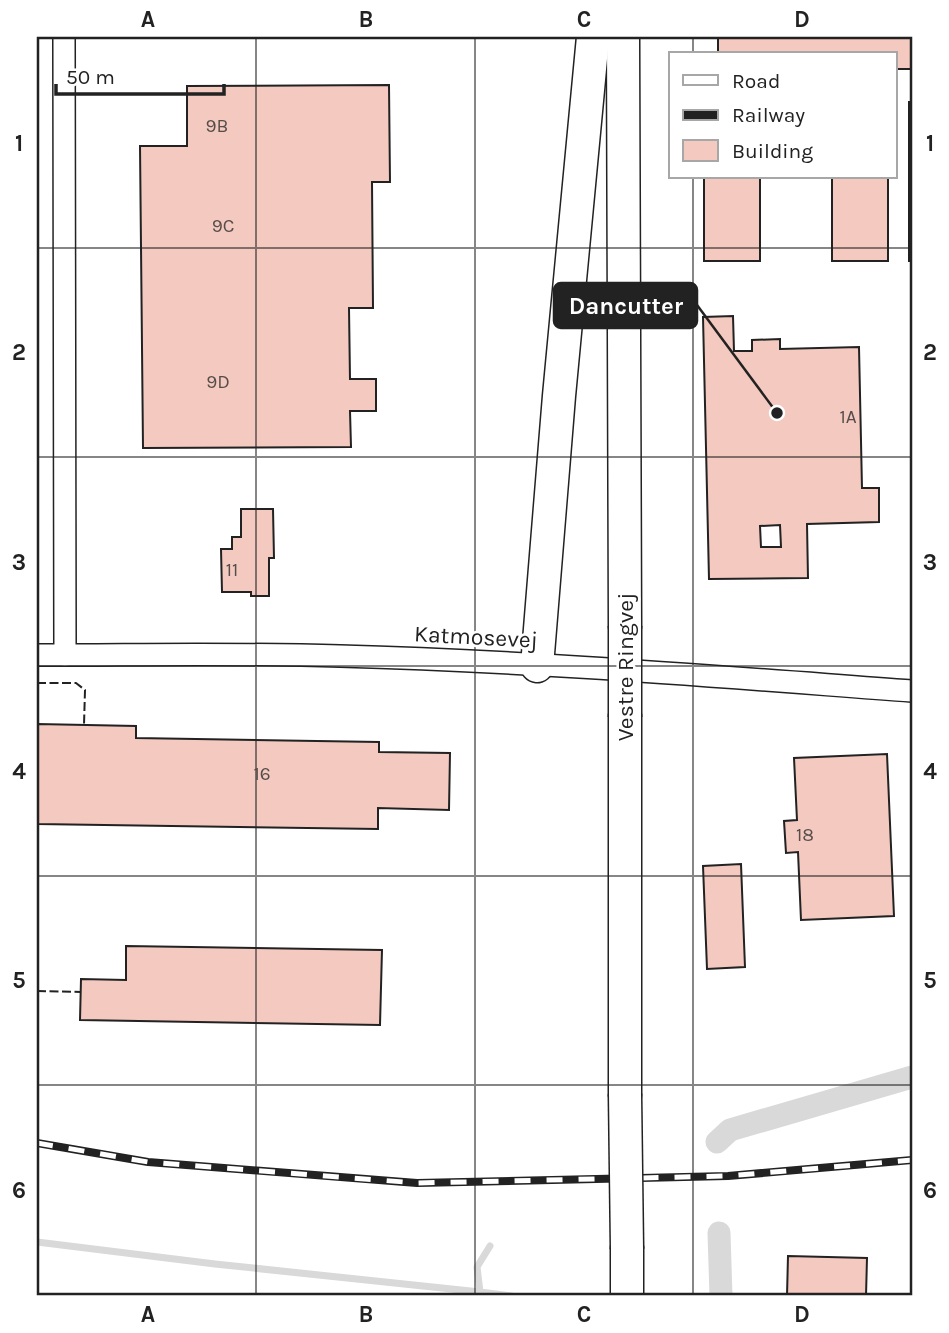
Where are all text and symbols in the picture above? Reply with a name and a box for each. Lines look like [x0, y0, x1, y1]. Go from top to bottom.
text: A [141, 6, 155, 33]
text: B [359, 6, 373, 33]
text: C [577, 6, 591, 33]
text: D [794, 6, 810, 33]
scale bar [56, 52, 224, 96]
legend [669, 52, 897, 178]
text: 50 m [66, 65, 115, 89]
text: Road [732, 69, 780, 93]
text: Railway [732, 103, 805, 127]
house number: 9B [206, 115, 228, 137]
text: 1 [15, 130, 23, 157]
text: 1 [926, 130, 934, 157]
text: Building [732, 139, 813, 163]
house number: 9C [212, 215, 234, 237]
callout: Dancutter [554, 283, 697, 328]
text: Dancutter [569, 292, 684, 320]
text: 2 [12, 339, 26, 366]
text: 2 [923, 339, 937, 366]
house number: 9D [206, 371, 230, 393]
house number: 1A [839, 406, 857, 428]
text: 3 [12, 549, 26, 576]
text: 3 [923, 549, 937, 576]
house number: 11 [226, 559, 238, 581]
street label: Vestre Ringvej [612, 593, 639, 741]
street label: Katmosevej [413, 620, 539, 654]
text: 4 [12, 758, 26, 785]
text: 4 [923, 758, 937, 785]
house number: 16 [253, 763, 271, 785]
house number: 18 [796, 824, 814, 846]
text: 5 [12, 967, 26, 994]
text: 5 [923, 967, 937, 994]
text: 6 [12, 1177, 26, 1204]
text: 6 [923, 1177, 937, 1204]
text: A [141, 1301, 155, 1328]
text: B [359, 1301, 373, 1328]
text: C [577, 1301, 591, 1328]
text: D [794, 1301, 810, 1328]

